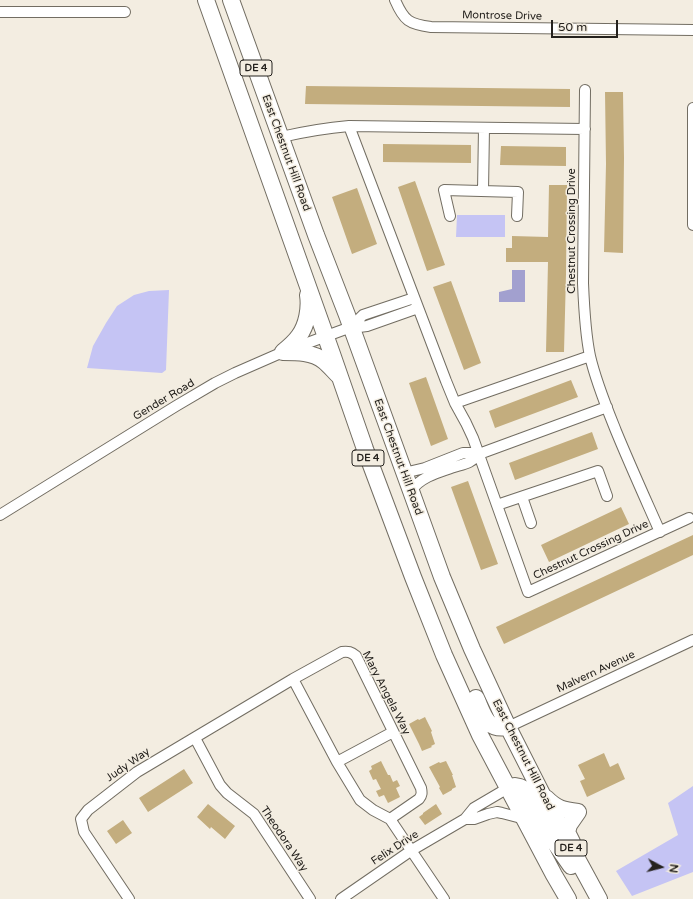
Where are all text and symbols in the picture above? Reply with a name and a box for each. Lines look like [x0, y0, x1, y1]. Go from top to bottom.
street label: Montrose Drive [462, 9, 542, 23]
scale bar [553, 12, 620, 38]
text: 50 m [558, 20, 587, 34]
road number: DE 4 [240, 60, 272, 76]
street label: East Chestnut Hill Road [259, 93, 313, 213]
street label: Chestnut Crossing Drive [565, 168, 579, 294]
street label: Gender Road [131, 377, 197, 423]
street label: East Chestnut Hill Road [371, 397, 425, 517]
road number: DE 4 [352, 450, 384, 466]
street label: Chestnut Crossing Drive [531, 517, 651, 583]
street label: Malvern Avenue [555, 648, 637, 696]
street label: Mary Angela Way [359, 649, 413, 737]
street label: East Chestnut Hill Road [489, 697, 557, 813]
street label: Judy Way [104, 745, 152, 785]
street label: Theodora Way [257, 804, 311, 874]
street label: Felix Drive [369, 828, 421, 868]
road number: DE 4 [555, 840, 587, 856]
north arrow [641, 847, 681, 887]
text: N [666, 863, 680, 874]

